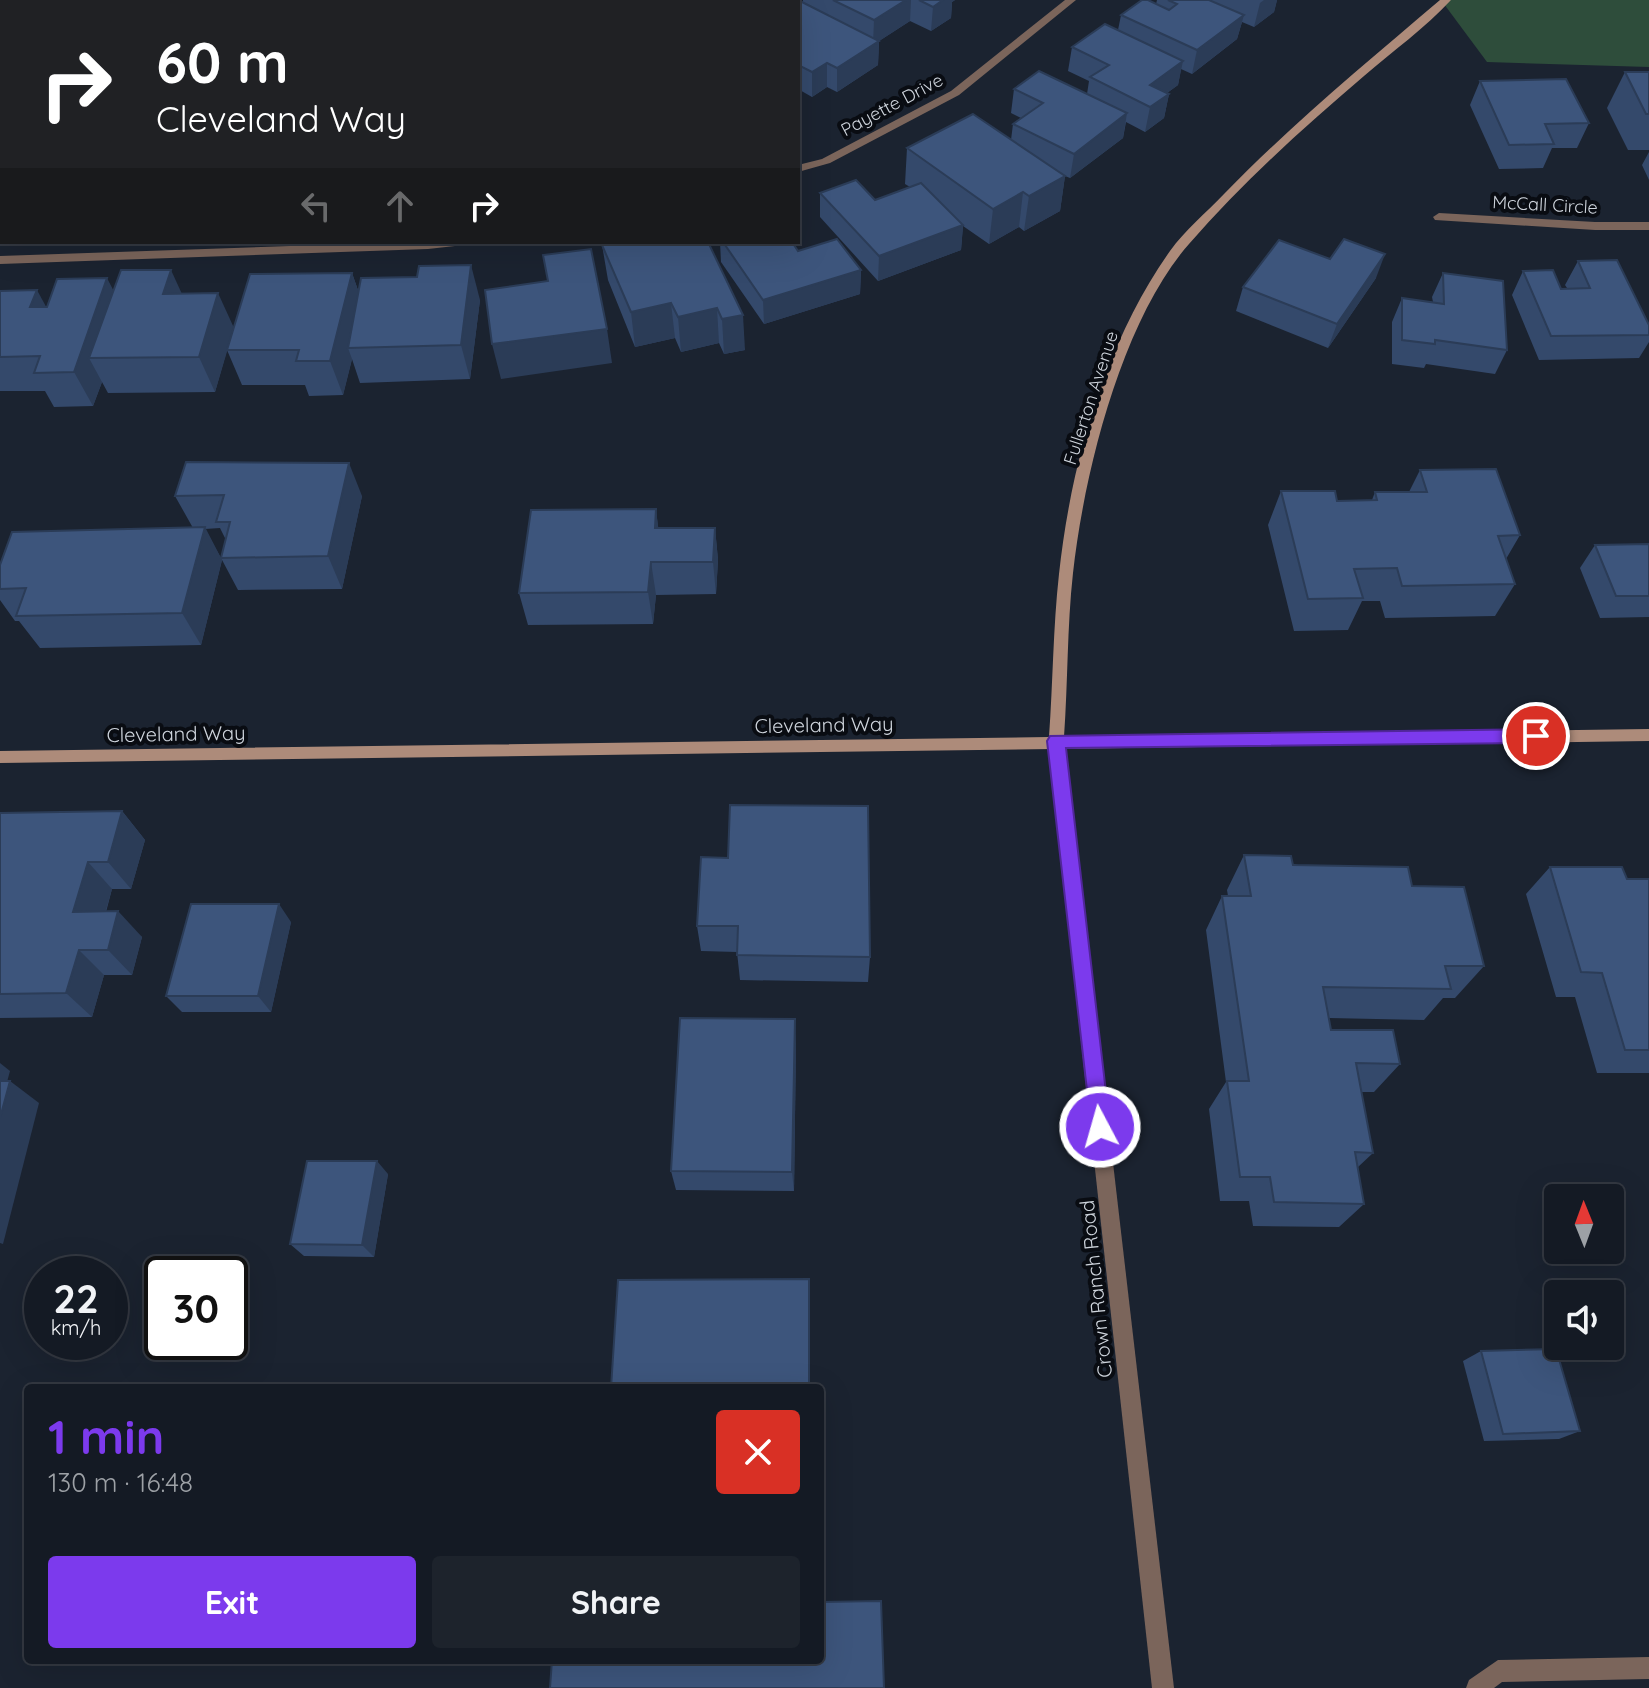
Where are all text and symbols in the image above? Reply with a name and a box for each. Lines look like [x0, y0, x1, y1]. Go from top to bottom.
text: 60 m [156, 27, 289, 97]
icon: right [24, 32, 128, 136]
street label: Payette Drive [837, 68, 947, 141]
text: Cleveland Way [156, 96, 406, 141]
icon: left [294, 184, 338, 228]
icon: ahead [378, 184, 422, 228]
icon: right [462, 184, 506, 228]
street label: McCall Circle [1492, 190, 1598, 219]
street label: Fullerton Avenue [1058, 328, 1123, 468]
pin [1502, 702, 1570, 770]
street label: Cleveland Way [754, 711, 894, 738]
icon: arrive [1514, 714, 1558, 758]
street label: Cleveland Way [106, 720, 246, 747]
position arrow [1058, 1085, 1142, 1169]
north arrow [1544, 1184, 1624, 1264]
map controls [1544, 1184, 1624, 1360]
street label: Crown Ranch Road [1074, 1199, 1117, 1379]
speed limit sign: 30 [144, 1256, 248, 1360]
text: 22 [53, 1273, 99, 1323]
button: sound [1544, 1280, 1624, 1360]
text: km/h [51, 1315, 101, 1340]
text: 1 min [48, 1406, 164, 1466]
button: close [716, 1410, 800, 1494]
text: 130 m · 16:48 [48, 1466, 193, 1499]
button: Exit [48, 1556, 416, 1648]
button: Share [432, 1556, 800, 1648]

